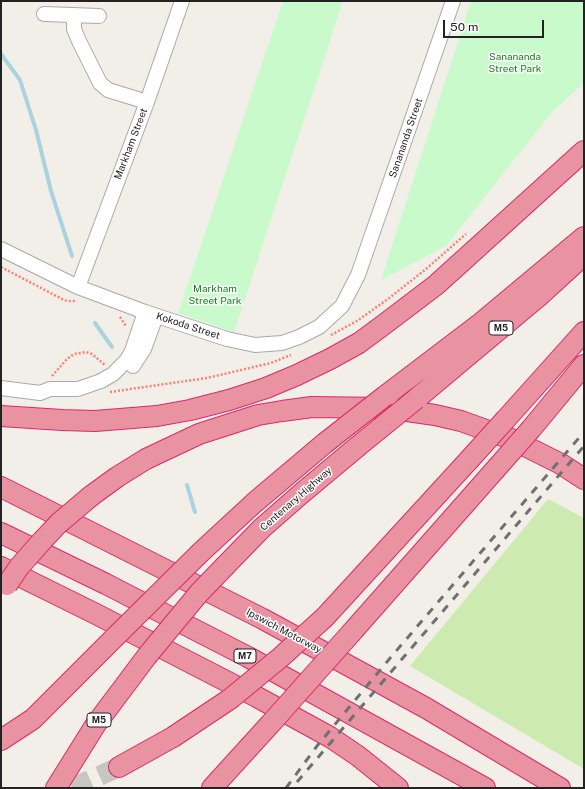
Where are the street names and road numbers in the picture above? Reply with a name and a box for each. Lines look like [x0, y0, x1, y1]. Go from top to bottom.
street label: Sanananda Street [387, 96, 425, 180]
street label: Markham Street [112, 107, 150, 181]
street label: Kokoda Street [155, 310, 221, 342]
road number: M5 [489, 321, 513, 335]
street label: Centenary Highway [258, 465, 334, 533]
street label: Ipswich Motorway [244, 606, 324, 656]
road number: M7 [234, 649, 256, 663]
road number: M5 [87, 713, 111, 727]

